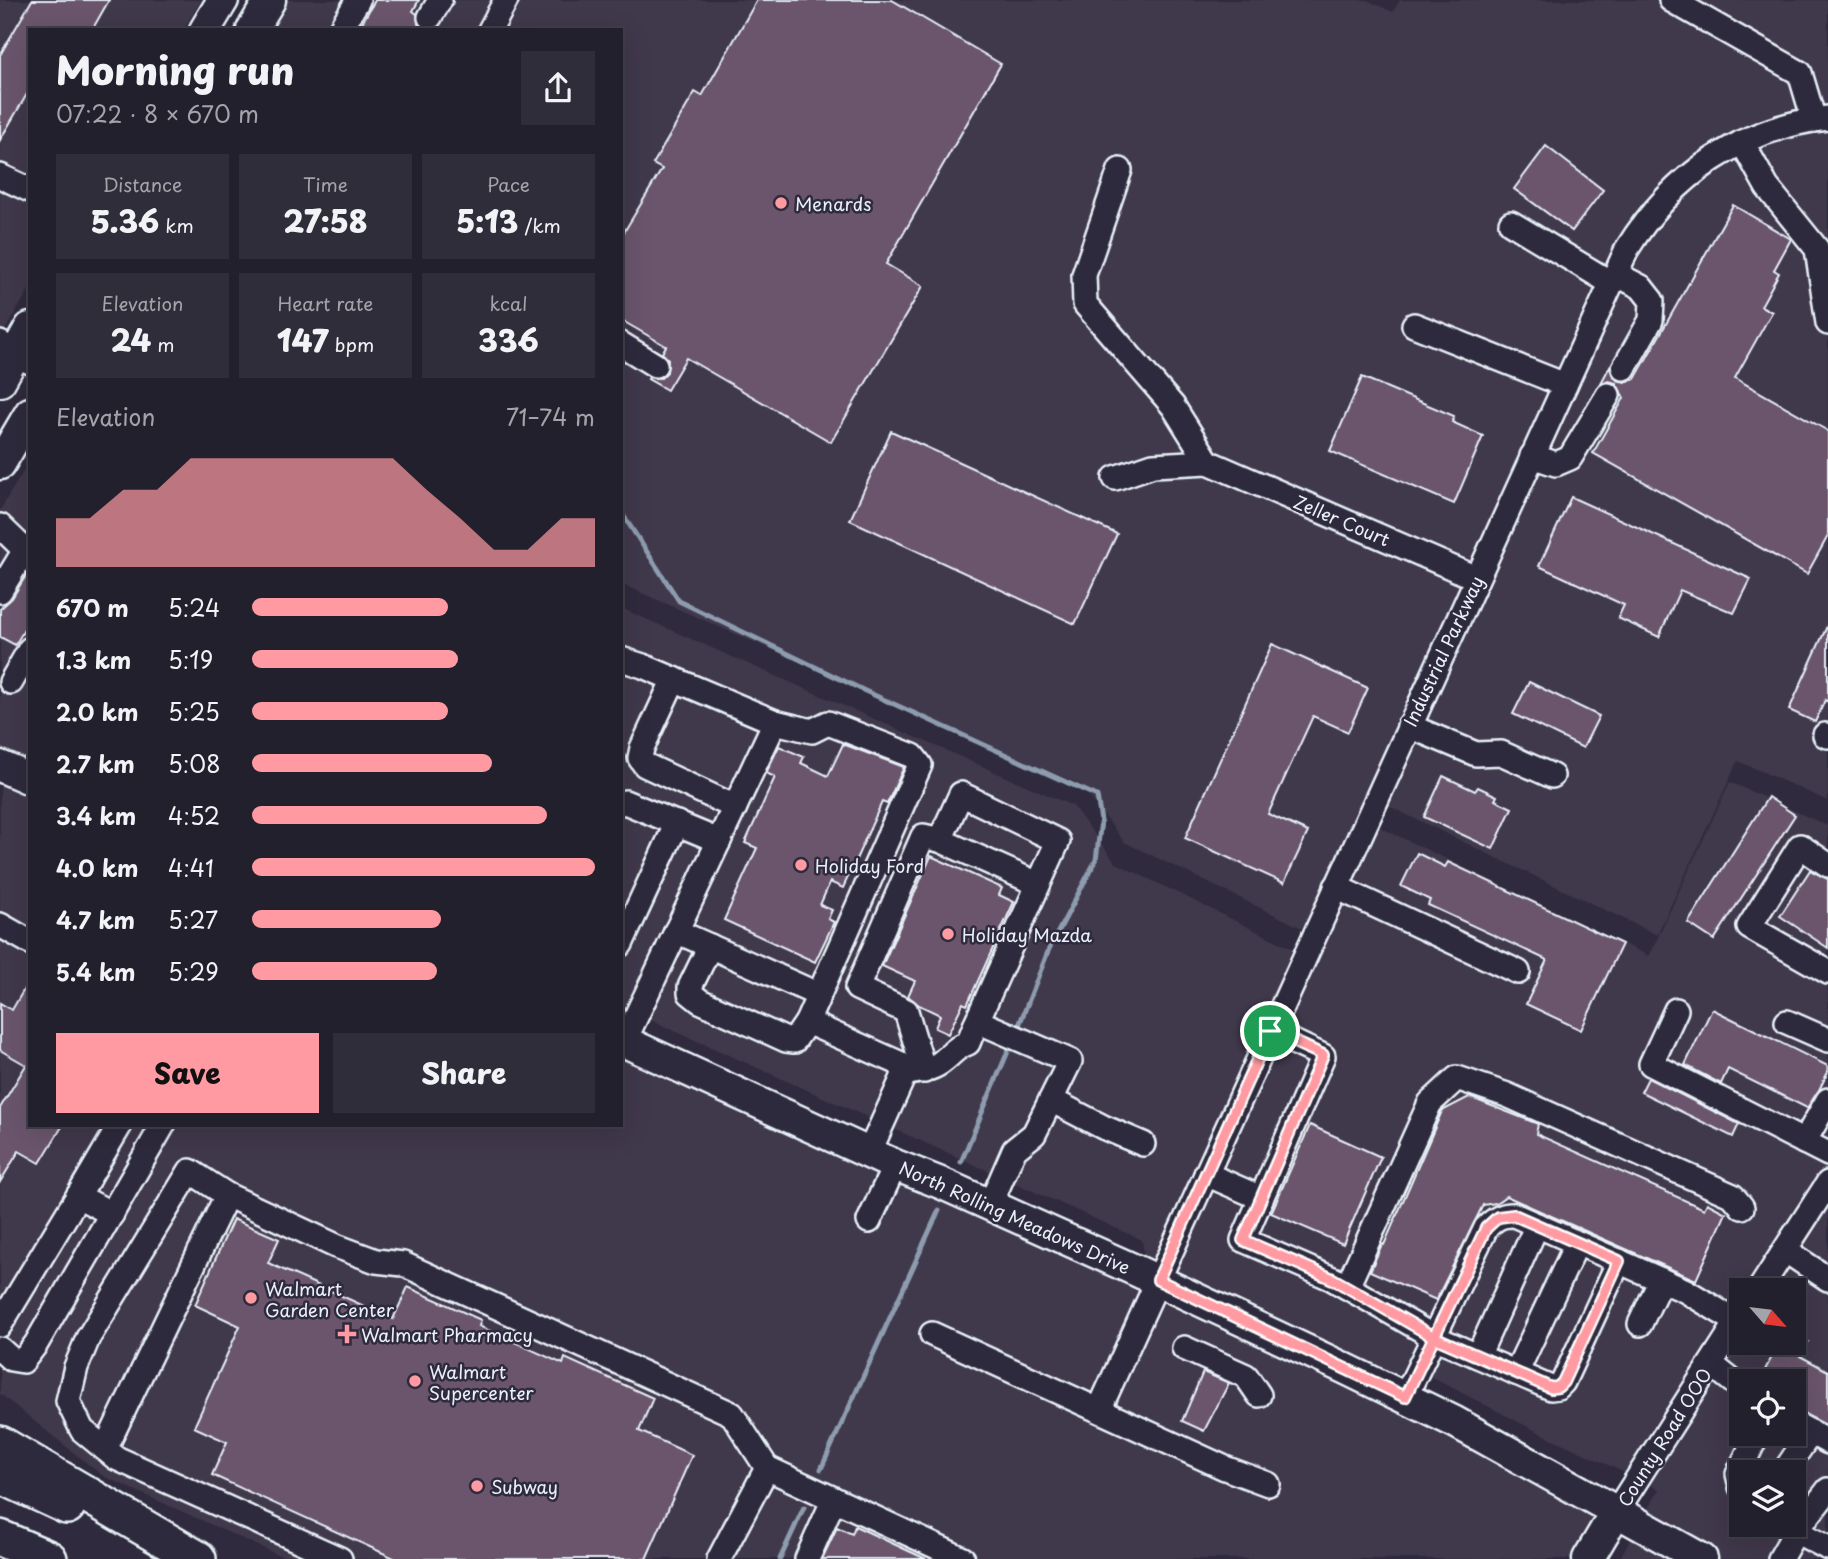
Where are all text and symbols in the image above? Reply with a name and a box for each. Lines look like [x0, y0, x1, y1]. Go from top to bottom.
text: Morning run [56, 41, 294, 98]
button: share [521, 51, 595, 125]
text: 07:22 · 8 × 670 m [56, 96, 259, 131]
text: Distance [103, 170, 182, 198]
text: Time [303, 170, 348, 198]
text: Pace [487, 170, 530, 198]
place label: Menards [795, 190, 871, 217]
marker: Menards [773, 195, 789, 211]
text: 5.36 [91, 198, 159, 243]
text: 27:58 [283, 198, 368, 243]
text: 5:13 [456, 198, 518, 243]
text: km [159, 211, 194, 239]
text: /km [518, 211, 561, 239]
text: Elevation [102, 289, 183, 317]
text: Heart rate [278, 289, 373, 317]
text: kcal [490, 289, 527, 317]
text: 24 [111, 317, 151, 362]
text: 147 [277, 317, 329, 362]
text: 336 [478, 317, 539, 362]
text: m [151, 330, 175, 358]
text: bpm [329, 330, 374, 358]
text: Elevation [56, 399, 155, 434]
text: 71–74 m [506, 399, 595, 434]
street label: Zeller Court [1290, 488, 1394, 552]
street label: Industrial Parkway [1396, 571, 1490, 731]
text: 670 m [56, 590, 129, 625]
text: 5:24 [168, 590, 220, 625]
text: 1.3 km [56, 642, 131, 677]
text: 5:19 [168, 642, 213, 677]
text: 2.0 km [56, 694, 138, 729]
text: 5:25 [168, 694, 220, 729]
text: 2.7 km [56, 746, 135, 781]
text: 5:08 [168, 746, 221, 781]
text: 3.4 km [56, 798, 136, 833]
text: 4:52 [168, 798, 220, 833]
text: 4.0 km [56, 850, 139, 885]
text: 4:41 [168, 850, 214, 885]
place label: Holiday Ford [815, 852, 924, 879]
marker: Holiday Ford [793, 857, 809, 873]
text: 4.7 km [56, 902, 135, 937]
text: 5:27 [168, 902, 218, 937]
place label: Holiday Mazda [962, 921, 1092, 948]
marker: Holiday Mazda [940, 926, 956, 942]
text: 5.4 km [56, 954, 136, 989]
text: 5:29 [168, 954, 219, 989]
pin [1240, 1001, 1300, 1061]
icon: arrive [1251, 1012, 1289, 1050]
button: Save [56, 1033, 319, 1113]
button: Share [333, 1033, 595, 1113]
street label: North Rolling Meadows Drive [895, 1154, 1135, 1280]
place label: Walmart Garden Center [265, 1275, 395, 1323]
north arrow [1729, 1278, 1806, 1354]
map controls [1729, 1278, 1806, 1537]
marker: Walmart Garden Center [243, 1290, 259, 1306]
place label: Walmart Pharmacy [361, 1321, 533, 1348]
marker: Walmart Pharmacy [339, 1326, 355, 1342]
place label: Walmart Supercenter [429, 1358, 534, 1406]
street label: County Road OOO [1610, 1362, 1718, 1512]
button: locate [1729, 1369, 1806, 1446]
marker: Walmart Supercenter [407, 1373, 423, 1389]
button: layers [1729, 1460, 1806, 1537]
place label: Subway [491, 1473, 558, 1500]
marker: Subway [469, 1478, 485, 1494]

